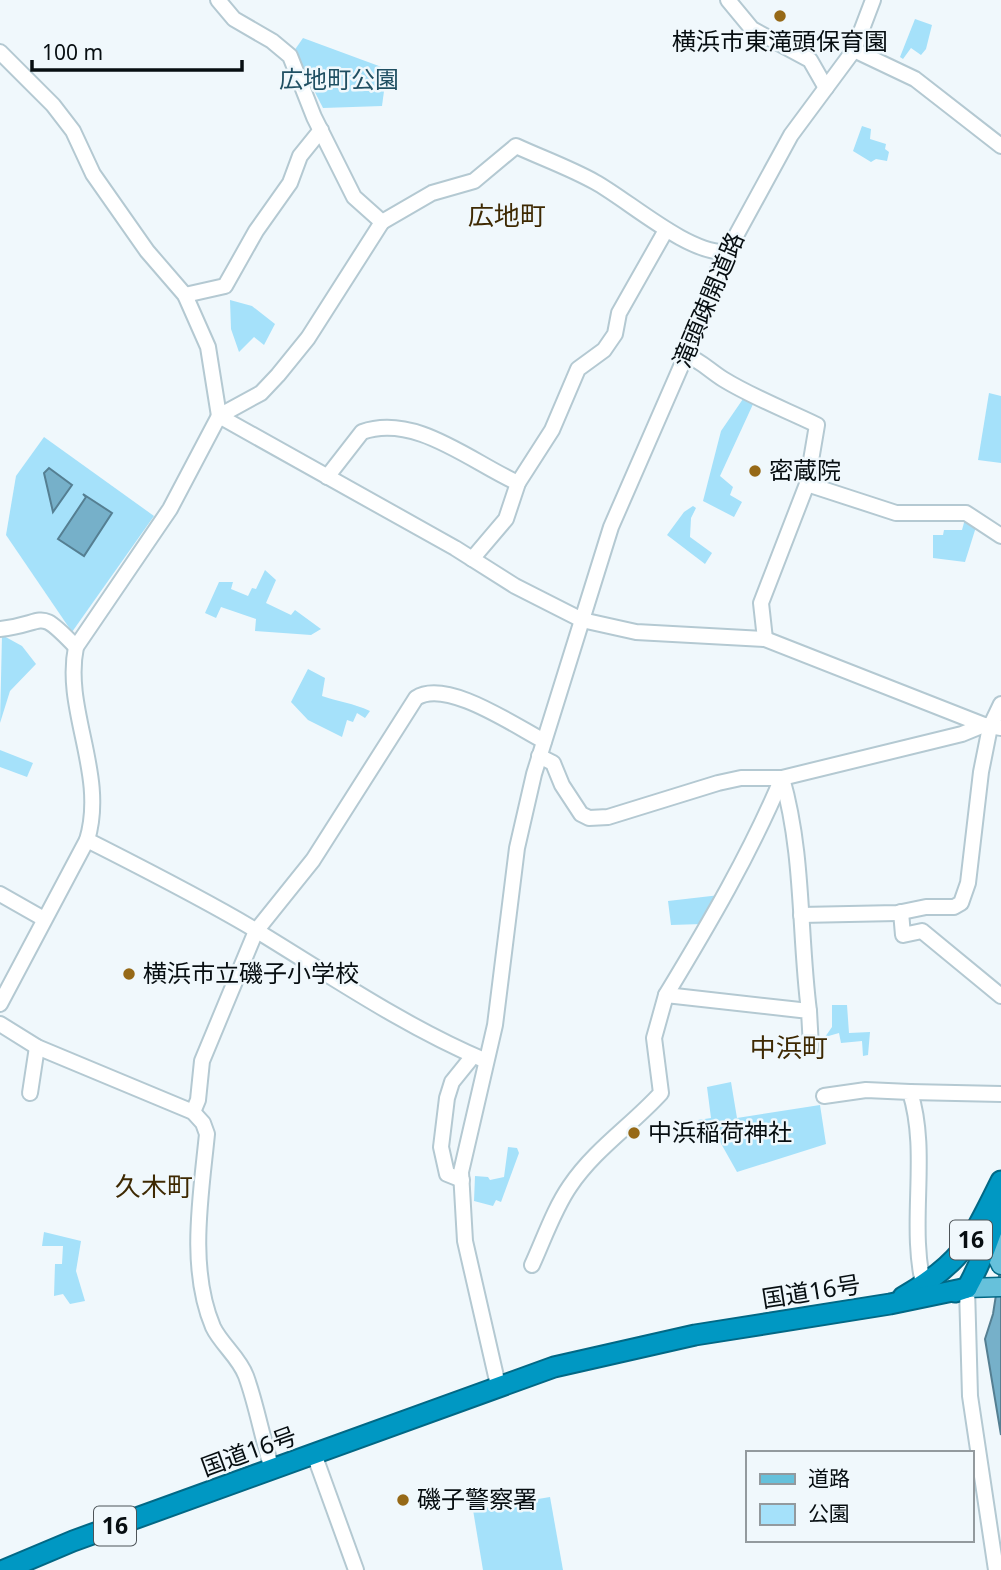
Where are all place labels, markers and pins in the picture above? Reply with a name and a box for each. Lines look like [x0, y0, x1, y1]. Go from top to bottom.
marker: 横浜市東滝頭保育園 [772, 8, 788, 24]
place label: 横浜市東滝頭保育園 [672, 24, 888, 57]
place label: 密蔵院 [769, 453, 841, 486]
marker: 密蔵院 [747, 463, 763, 479]
place label: 横浜市立磯子小学校 [143, 956, 359, 989]
marker: 横浜市立磯子小学校 [121, 966, 137, 982]
place label: 中浜稲荷神社 [648, 1115, 792, 1148]
marker: 中浜稲荷神社 [626, 1125, 642, 1141]
place label: 磯子警察署 [417, 1482, 537, 1515]
marker: 磯子警察署 [395, 1492, 411, 1508]

